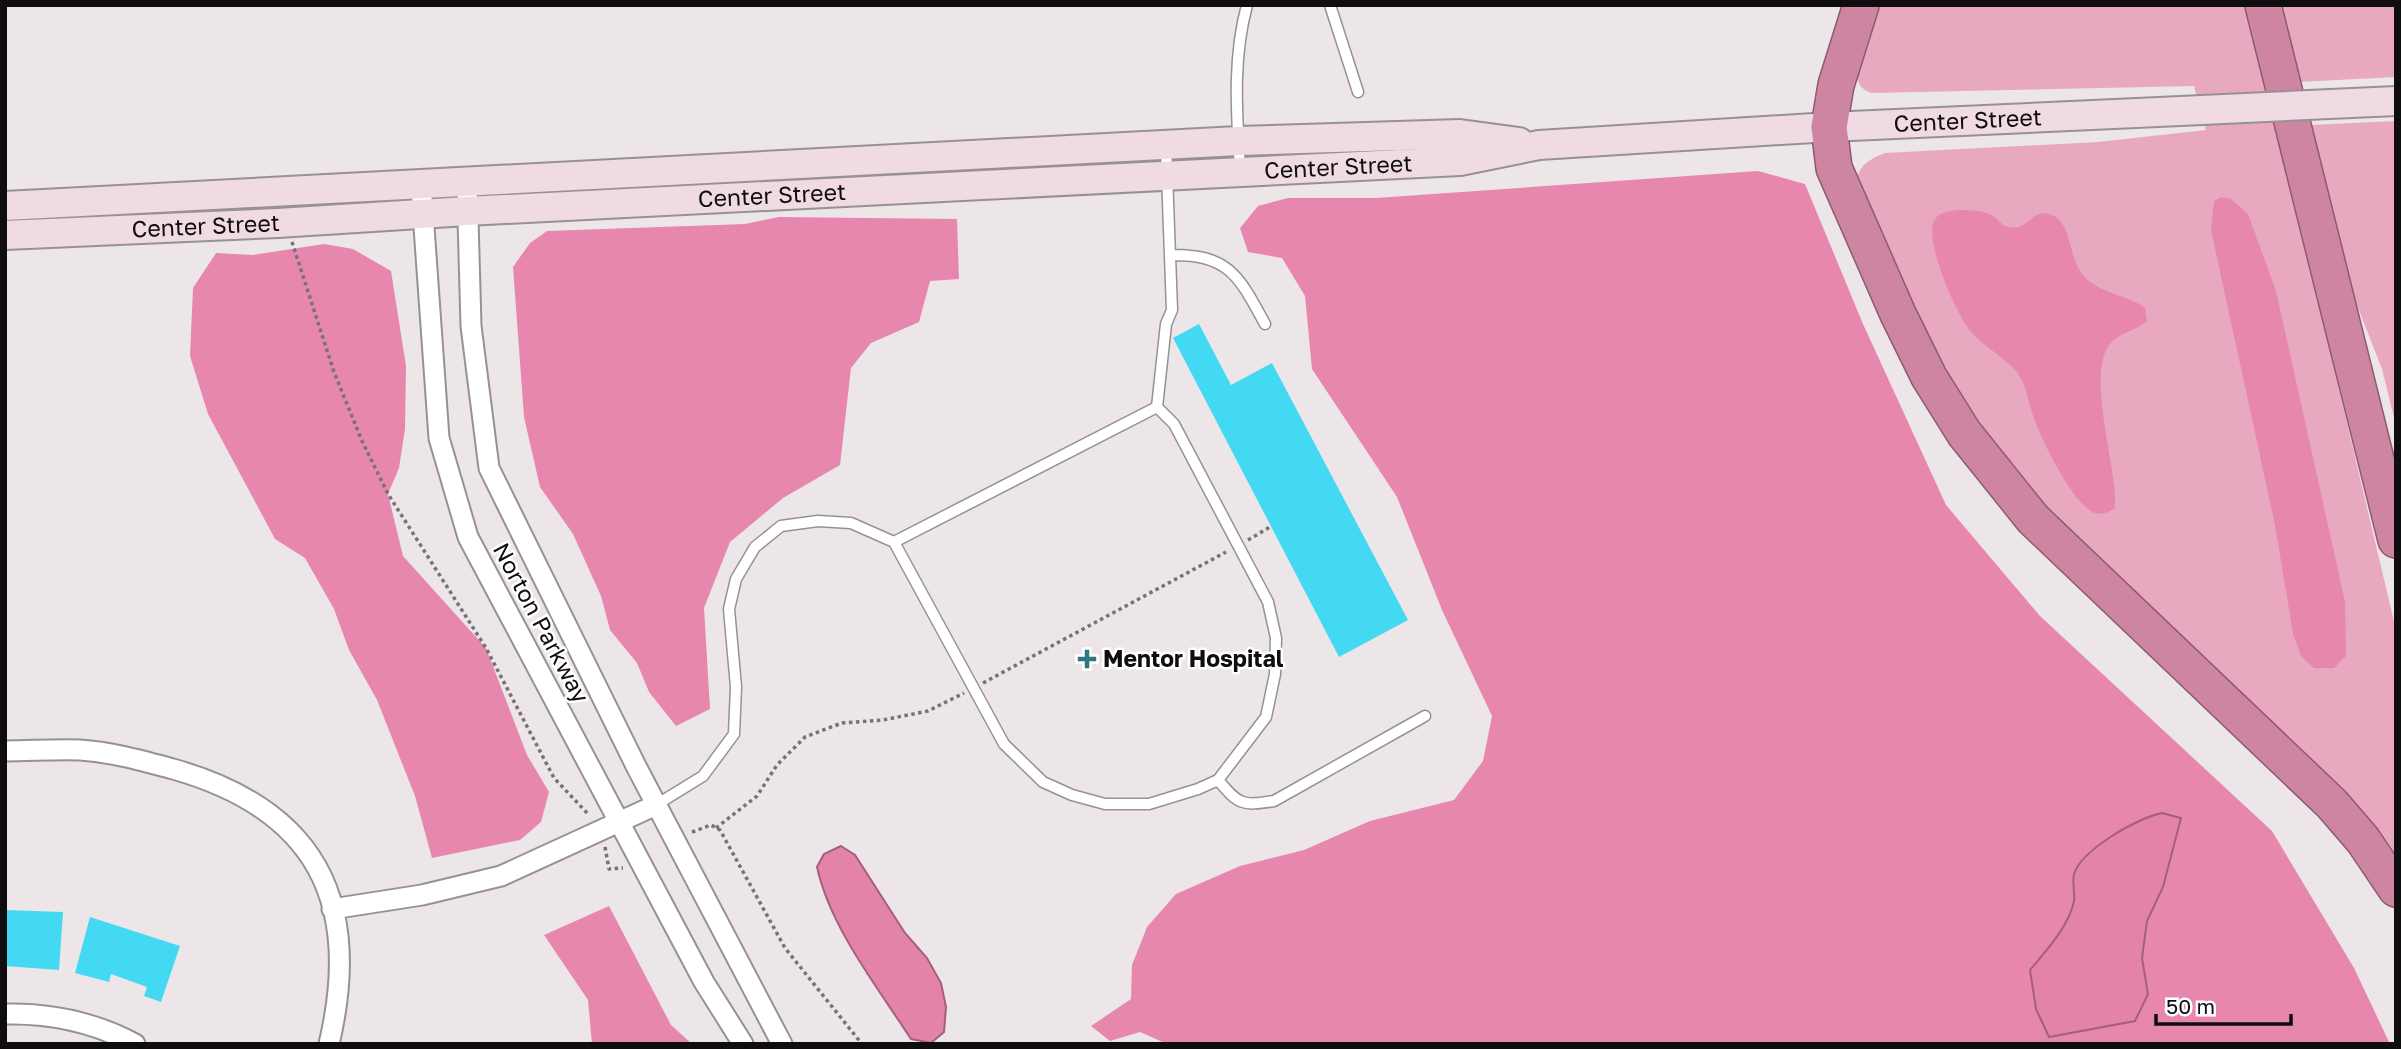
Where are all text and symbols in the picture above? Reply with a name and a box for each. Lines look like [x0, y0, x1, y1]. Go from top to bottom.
street label: Center Street [1893, 102, 2042, 137]
street label: Center Street [1263, 148, 1413, 184]
street label: Center Street [697, 177, 847, 212]
street label: Center Street [131, 208, 280, 242]
street label: Norton Parkway [488, 538, 596, 707]
place label: Mentor Hospital [1103, 644, 1284, 672]
marker: Mentor Hospital [1077, 649, 1097, 669]
scale bar [2156, 982, 2291, 1026]
text: 50 m [2166, 993, 2215, 1019]

